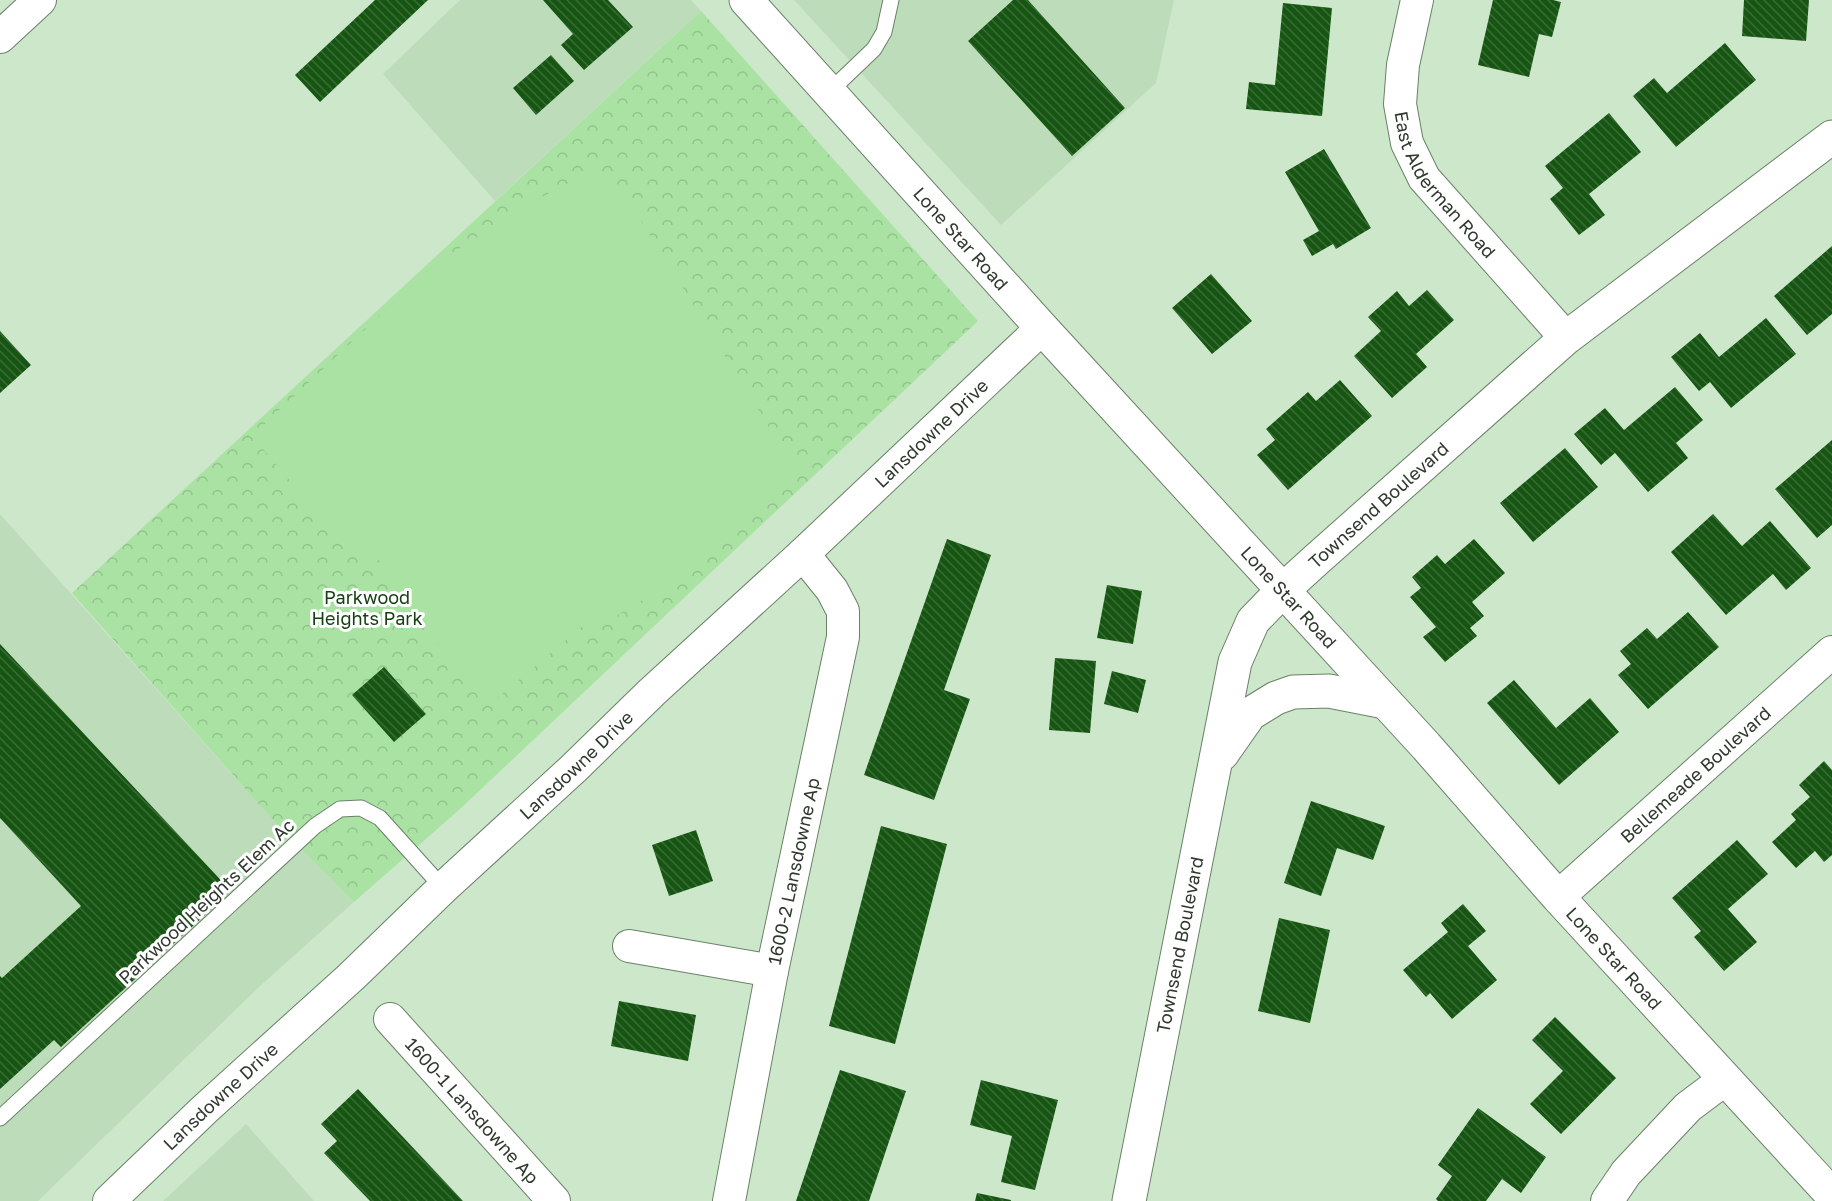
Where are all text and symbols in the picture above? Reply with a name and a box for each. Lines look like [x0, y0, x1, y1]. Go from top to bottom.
street label: East Alderman Road [1390, 109, 1500, 262]
street label: Lone Star Road [909, 182, 1013, 294]
street label: Lansdowne Drive [870, 374, 992, 492]
street label: Townsend Boulevard [1304, 437, 1453, 573]
street label: Lone Star Road [1237, 541, 1342, 653]
park label: Parkwood Heights Park [311, 586, 423, 629]
street label: Bellemeade Boulevard [1616, 701, 1775, 847]
street label: Lansdowne Drive [515, 706, 637, 824]
street label: 1600-2 Lansdowne Ap [763, 776, 824, 967]
street label: Parkwood Heights Elem Ac [114, 814, 298, 988]
street label: Townsend Boulevard [1151, 855, 1207, 1035]
street label: Lone Star Road [1562, 902, 1667, 1014]
street label: 1600-1 Lansdowne Ap [401, 1033, 544, 1188]
street label: Lansdowne Drive [158, 1038, 282, 1154]

